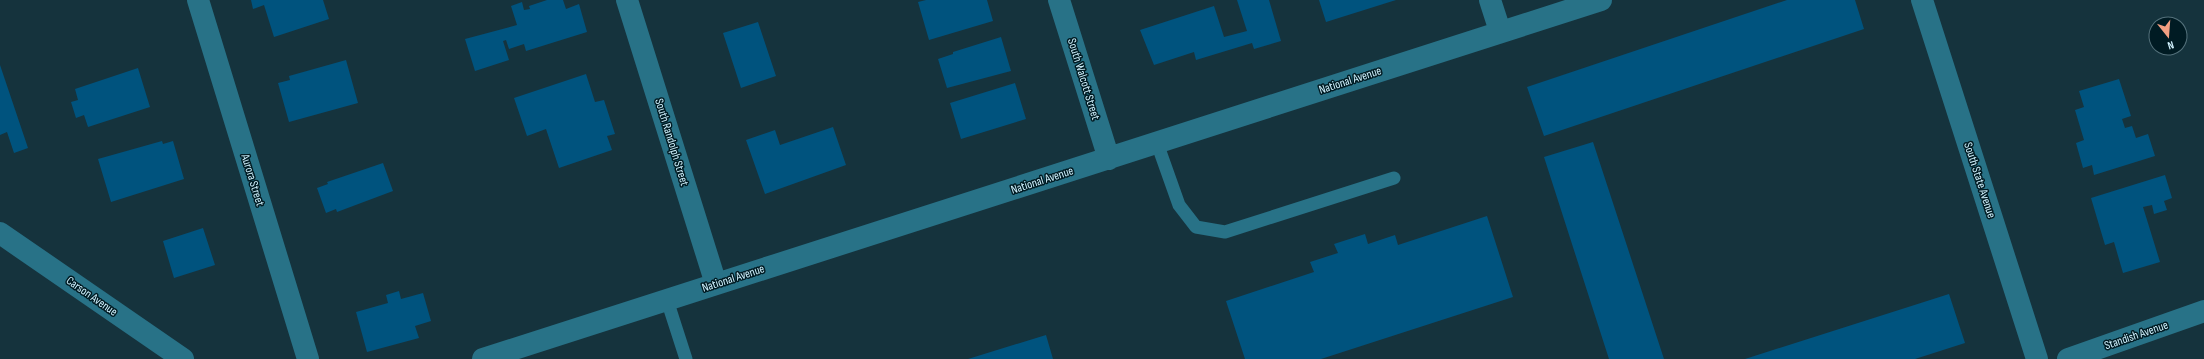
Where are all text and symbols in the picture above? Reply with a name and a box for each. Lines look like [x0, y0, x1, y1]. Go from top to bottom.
north arrow [2148, 16, 2188, 56]
street label: South Walcott Street [1064, 37, 1103, 122]
text: N [2166, 38, 2175, 52]
street label: National Avenue [1317, 63, 1383, 98]
street label: South Randolph Street [651, 97, 692, 188]
street label: South State Avenue [1960, 140, 1999, 220]
street label: Aurora Street [237, 151, 268, 208]
street label: National Avenue [1009, 163, 1075, 198]
street label: National Avenue [700, 261, 766, 296]
street label: Carson Avenue [63, 273, 120, 320]
street label: Standish Avenue [2102, 318, 2170, 353]

